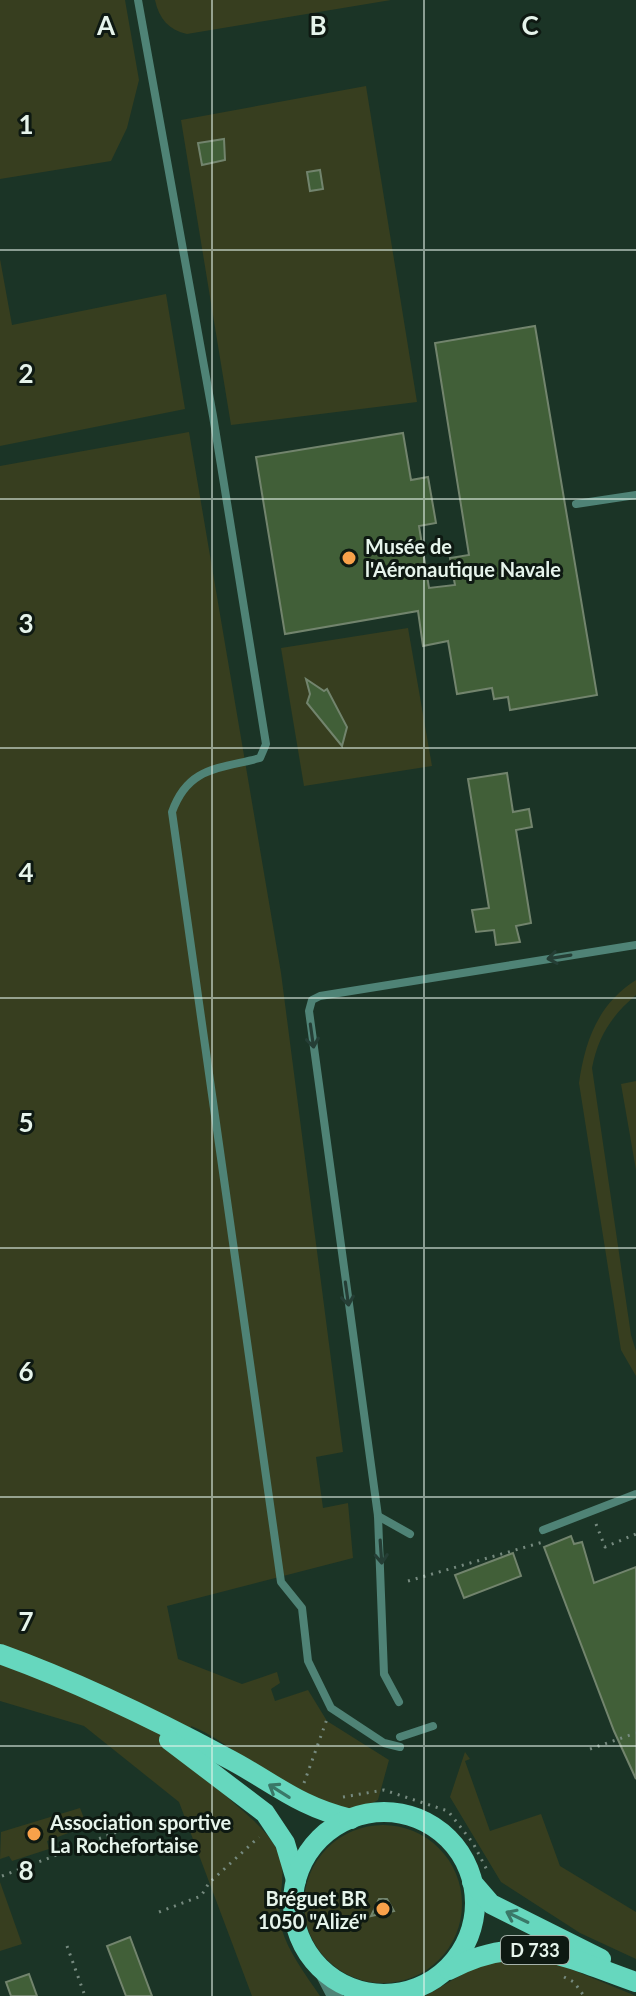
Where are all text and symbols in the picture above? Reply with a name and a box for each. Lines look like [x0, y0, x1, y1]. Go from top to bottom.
text: A [96, 9, 116, 41]
text: B [309, 9, 327, 41]
text: C [521, 9, 539, 41]
text: 1 [18, 108, 34, 140]
text: 2 [18, 357, 34, 389]
place label: Musée de l'Aéronautique Navale [365, 534, 561, 581]
marker: Musée de l'Aéronautique Navale [340, 549, 358, 567]
text: 3 [18, 607, 34, 639]
text: 4 [18, 856, 34, 888]
one-way arrow [547, 950, 572, 965]
one-way arrow [305, 1023, 320, 1048]
text: 5 [18, 1106, 34, 1138]
one-way arrow [340, 1280, 355, 1307]
text: 6 [18, 1355, 34, 1387]
one-way arrow [374, 1538, 389, 1565]
text: 7 [18, 1605, 34, 1637]
one-way arrow [268, 1782, 291, 1798]
place label: Association sportive La Rochefortaise [49, 1810, 231, 1857]
marker: Association sportive La Rochefortaise [25, 1825, 43, 1843]
text: 8 [18, 1854, 34, 1886]
place label: Bréguet BR 1050 "Alizé" [258, 1886, 367, 1933]
marker: Bréguet BR 1050 "Alizé" [374, 1900, 392, 1918]
one-way arrow [505, 1909, 529, 1924]
road number: D 733 [501, 1936, 569, 1964]

